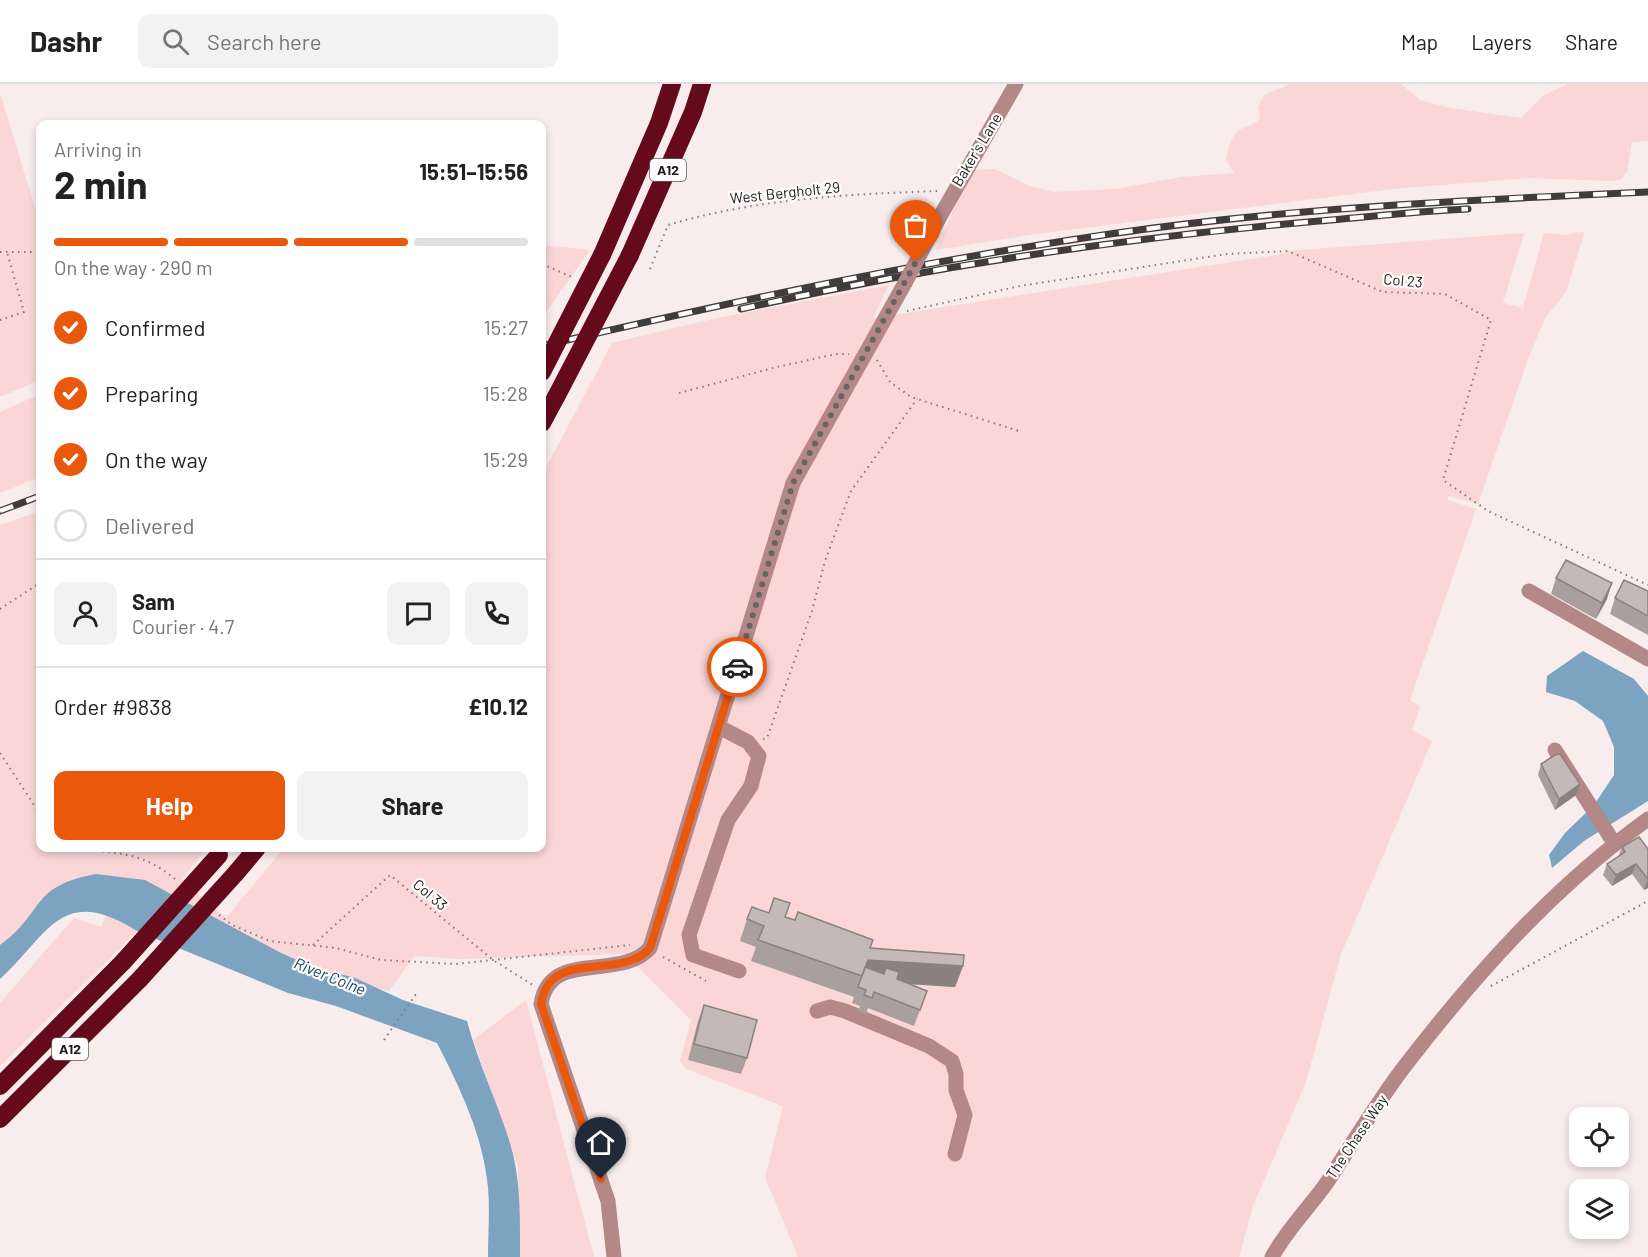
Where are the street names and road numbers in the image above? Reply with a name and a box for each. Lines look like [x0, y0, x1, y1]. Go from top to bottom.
street label: Baker's Lane [947, 110, 1005, 189]
road number: A12 [650, 159, 686, 181]
street label: West Bergholt 29 [729, 177, 841, 207]
street label: Col 23 [1383, 269, 1423, 291]
street label: Col 33 [410, 875, 451, 914]
road number: A12 [52, 1038, 88, 1060]
street label: The Chase Way [1321, 1091, 1391, 1182]

